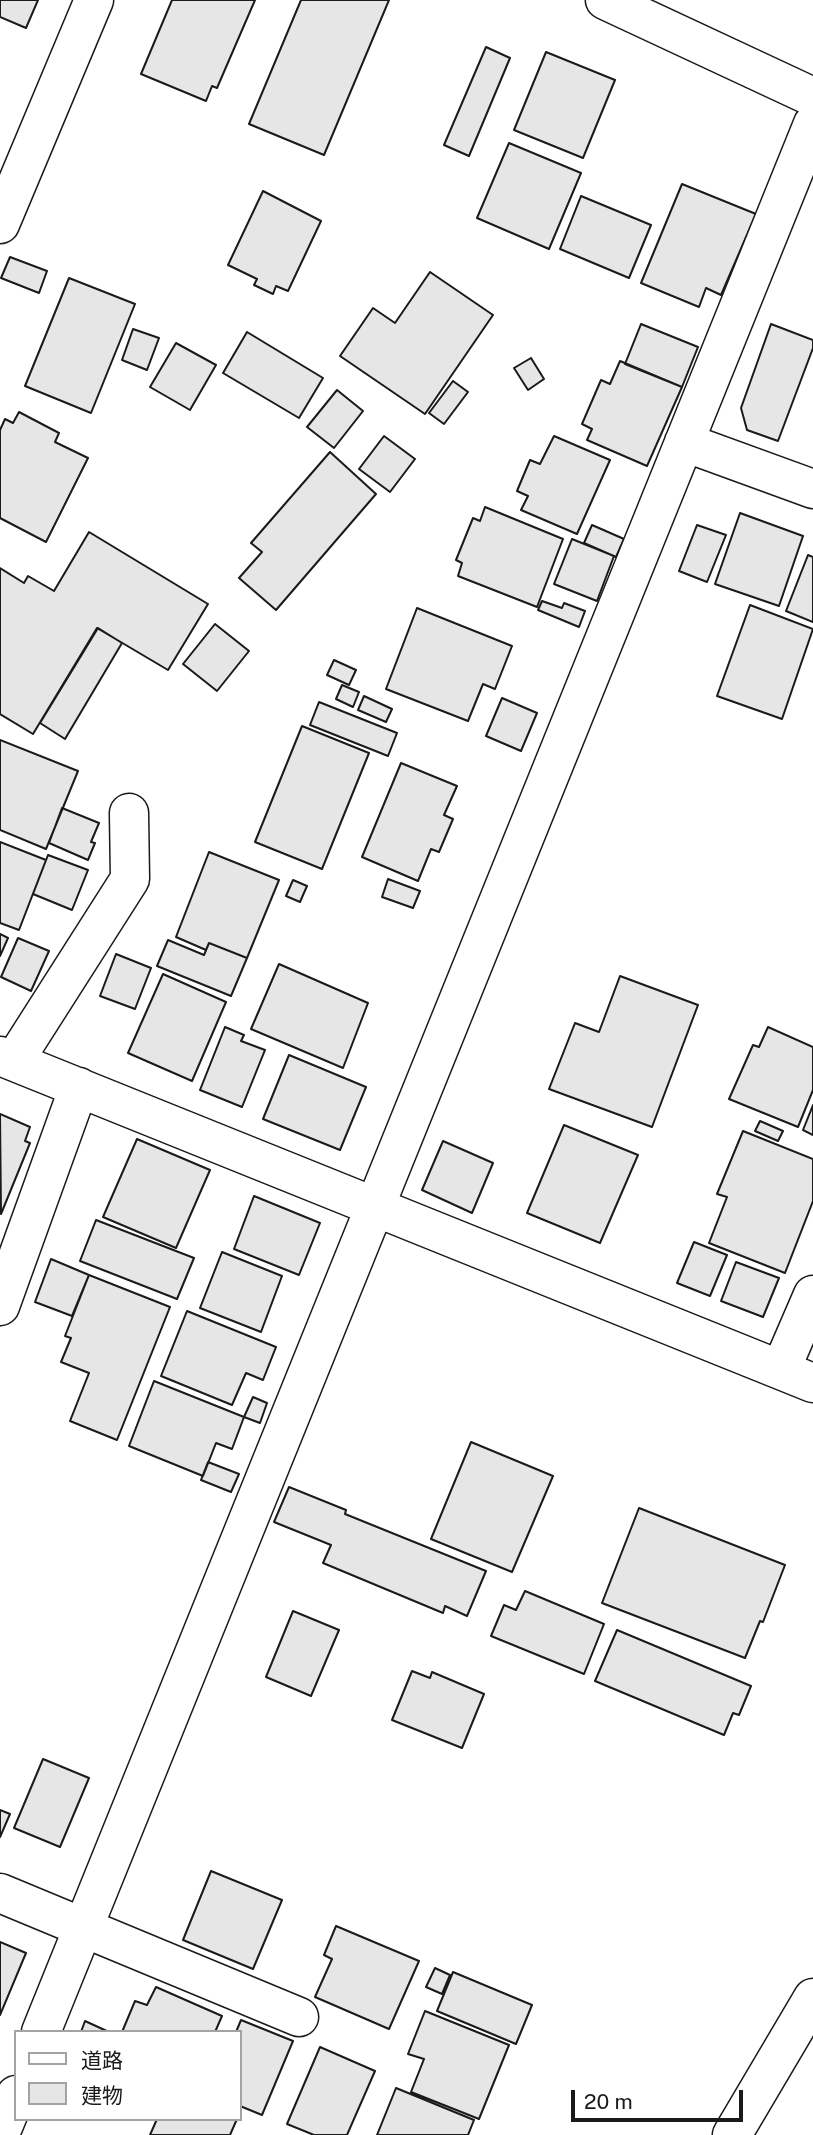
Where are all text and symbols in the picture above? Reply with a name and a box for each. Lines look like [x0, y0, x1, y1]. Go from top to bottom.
legend [14, 2030, 242, 2121]
text: 道路 [81, 2048, 123, 2073]
scale bar [575, 2076, 746, 2120]
text: 建物 [81, 2083, 123, 2108]
text: 20 m [584, 2089, 633, 2114]

